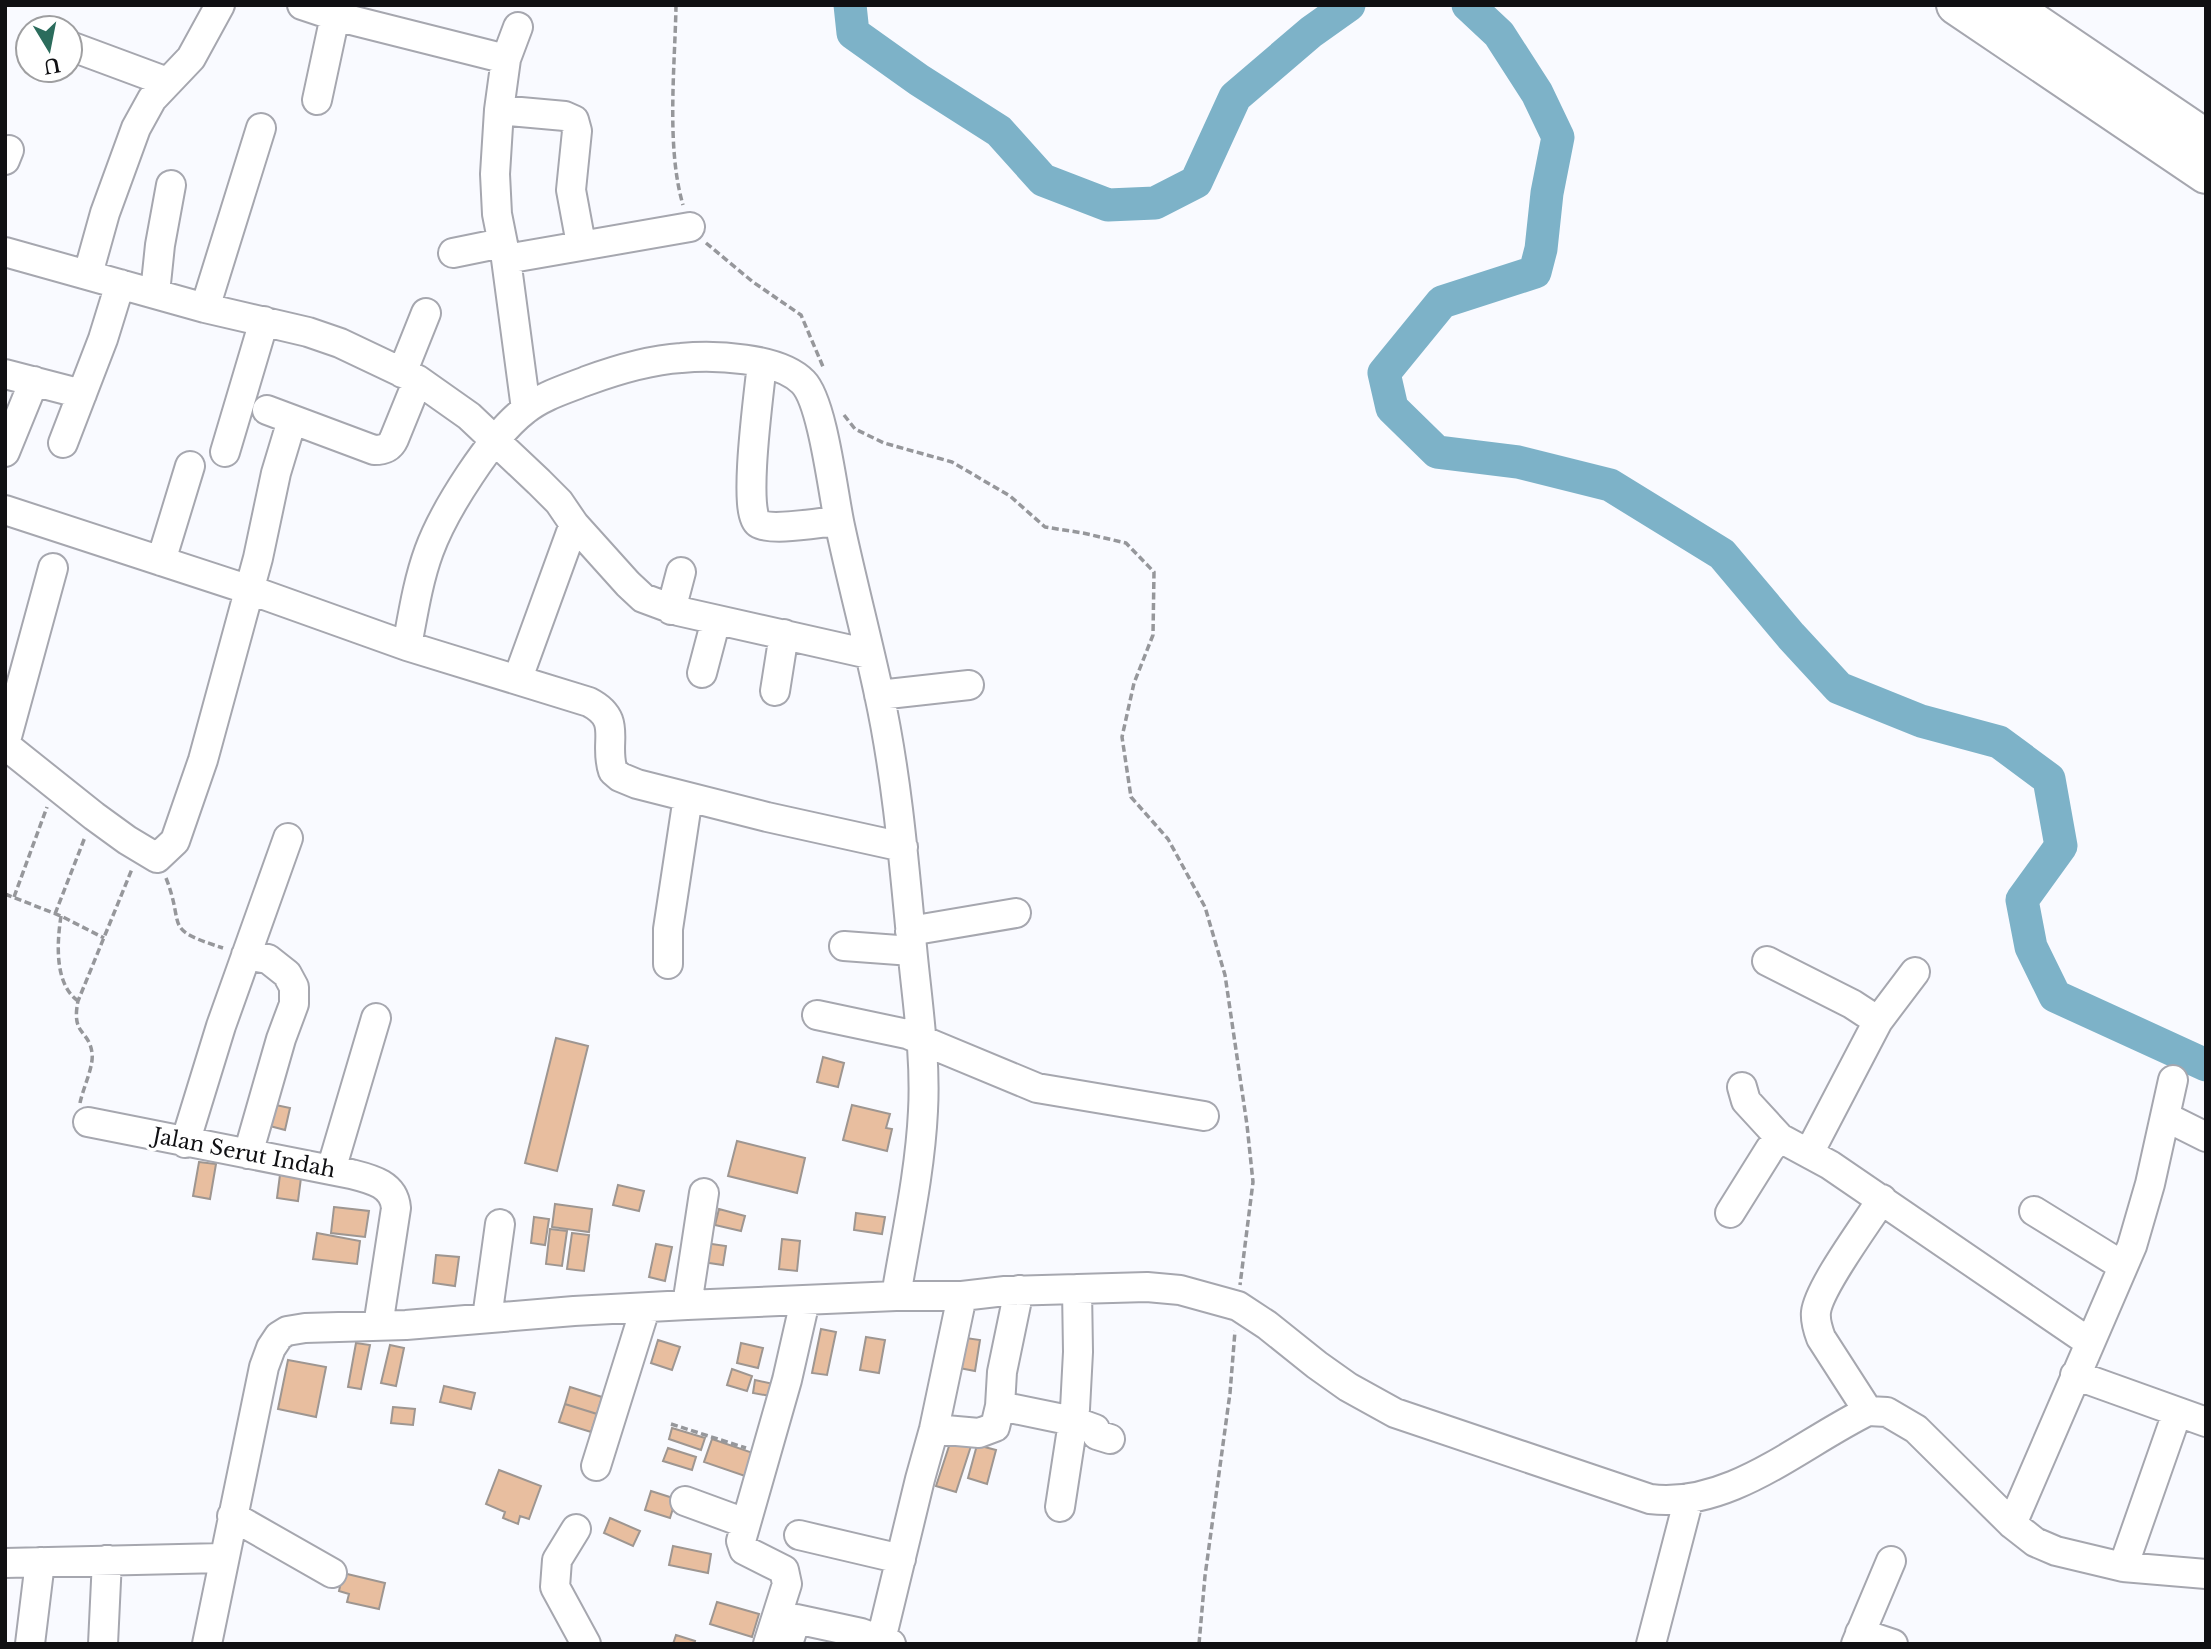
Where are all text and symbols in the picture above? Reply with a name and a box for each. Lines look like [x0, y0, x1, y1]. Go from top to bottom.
north arrow [14, 14, 84, 84]
text: U [41, 52, 62, 78]
street label: Jalan Serut Indah [148, 1122, 337, 1183]

